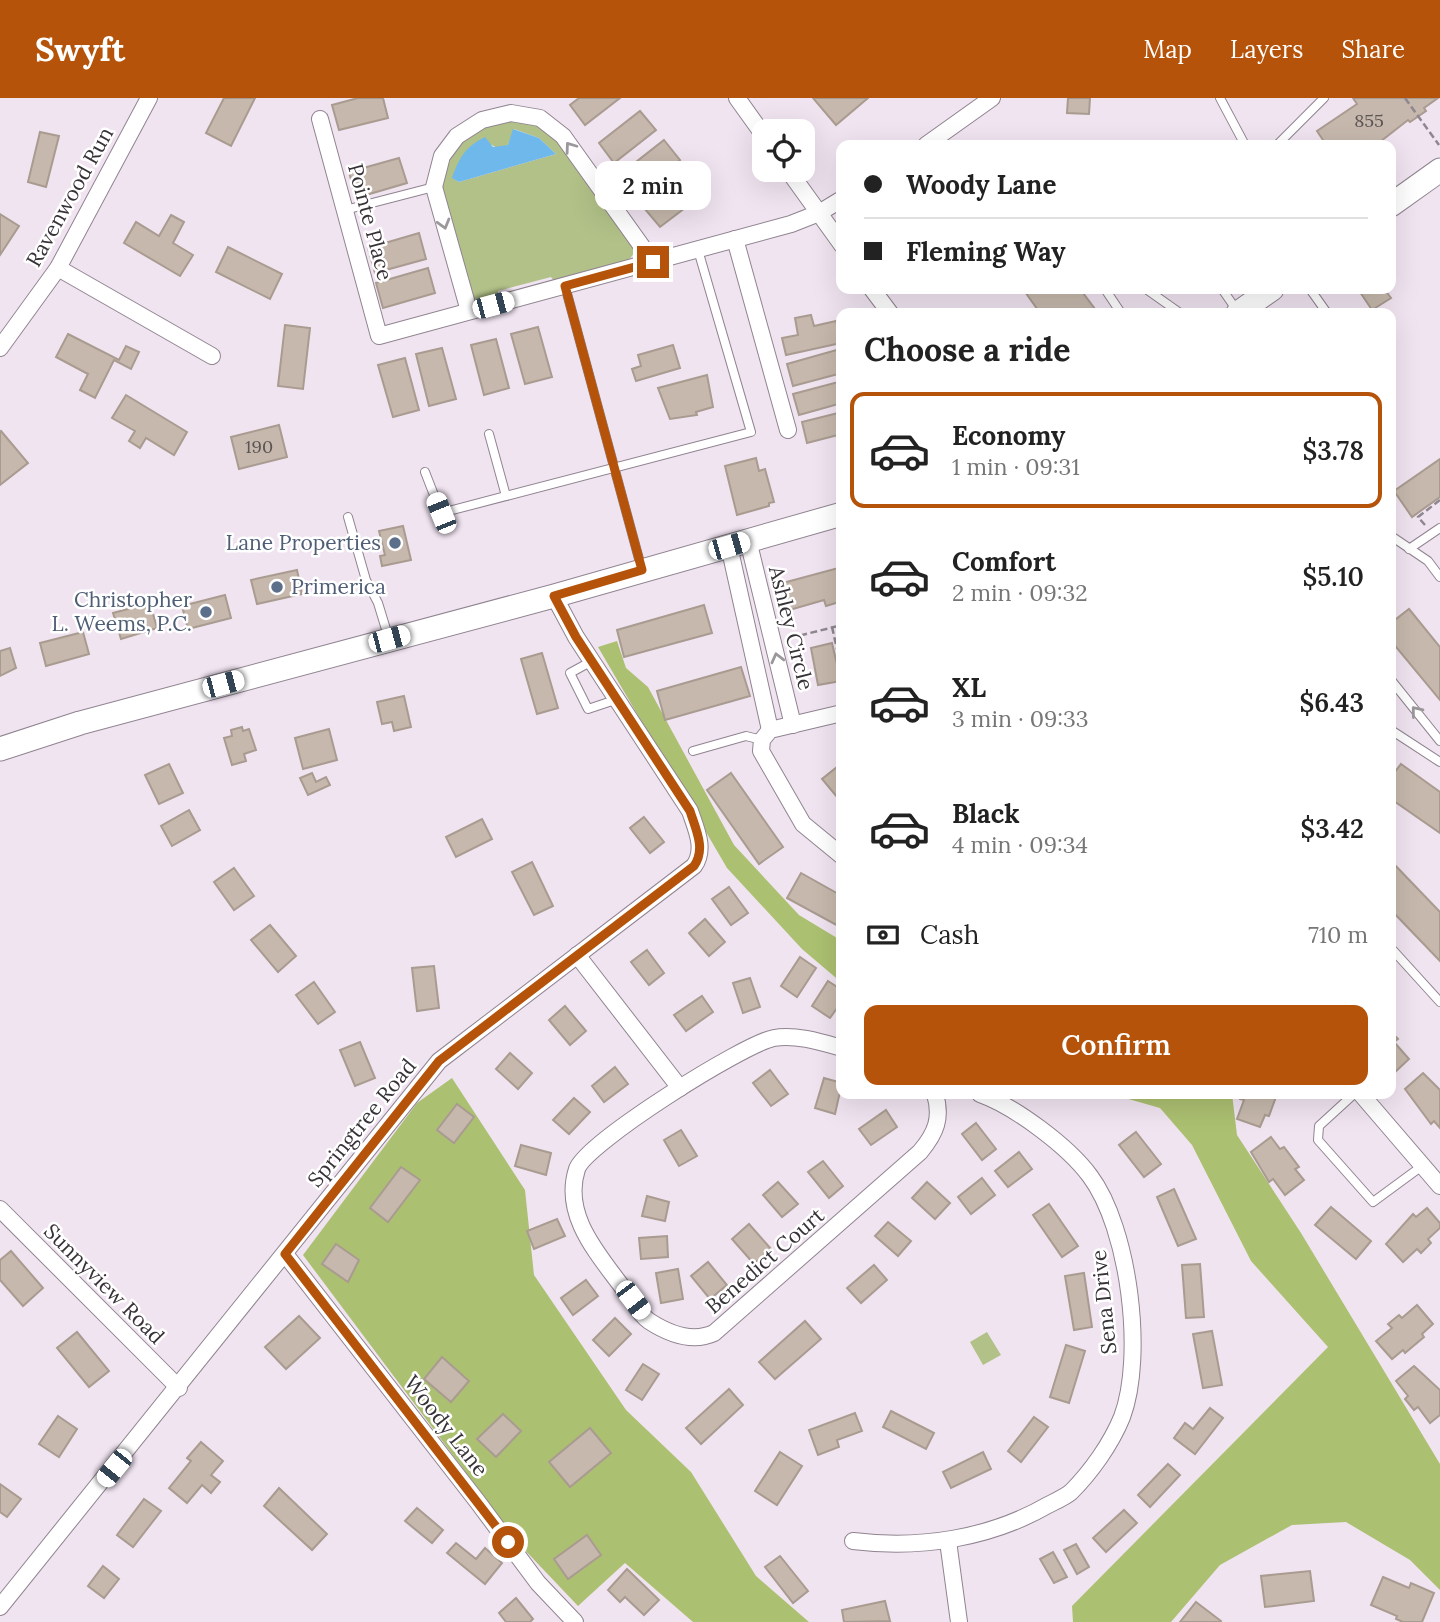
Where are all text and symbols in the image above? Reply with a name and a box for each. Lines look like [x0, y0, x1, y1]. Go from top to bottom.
text: Swyft [35, 28, 125, 70]
text: Map [1143, 34, 1192, 65]
text: Layers [1230, 34, 1303, 65]
text: Share [1341, 34, 1405, 65]
house number: 855 [1354, 109, 1384, 132]
map controls [752, 119, 815, 182]
button: locate [752, 119, 815, 182]
street label: Ravenwood Run [20, 122, 119, 271]
one-way arrow [566, 142, 579, 155]
street label: Pointe Place [342, 160, 399, 283]
callout: 2 min [595, 160, 711, 209]
text: Woody Lane [906, 168, 1056, 201]
text: 2 min [623, 171, 683, 200]
one-way arrow [436, 218, 451, 230]
text: Fleming Way [906, 235, 1066, 268]
route end [637, 246, 669, 278]
car [470, 289, 517, 321]
text: Choose a ride [864, 329, 1071, 370]
icon: car [868, 419, 931, 482]
text: Economy [952, 419, 1065, 452]
text: $3.78 [1302, 434, 1364, 467]
house number: 190 [245, 435, 273, 458]
text: 1 min · 09:31 [952, 452, 1080, 481]
car [424, 490, 459, 536]
place label: Lane Properties [226, 529, 381, 556]
car [706, 530, 753, 562]
marker: Lane Properties [387, 535, 403, 551]
icon: car [868, 545, 931, 608]
text: Comfort [952, 545, 1056, 578]
text: $5.10 [1302, 560, 1364, 593]
street label: Ashley Circle [763, 562, 820, 693]
place label: Primerica [291, 573, 386, 600]
text: 2 min · 09:32 [952, 578, 1088, 607]
marker: Primerica [269, 579, 285, 595]
place label: Christopher L. Weems, P.C. [52, 586, 192, 637]
marker: Christopher L. Weems, P.C. [198, 604, 214, 620]
car [366, 623, 413, 655]
one-way arrow [771, 653, 785, 665]
car [200, 668, 247, 700]
icon: car [868, 671, 931, 734]
text: XL [952, 671, 986, 704]
text: $6.43 [1299, 686, 1364, 719]
text: 3 min · 09:33 [952, 704, 1089, 733]
one-way arrow [1411, 706, 1424, 718]
icon: car [868, 797, 931, 860]
text: Black [952, 797, 1020, 830]
text: $3.42 [1300, 812, 1364, 845]
text: 4 min · 09:34 [952, 830, 1088, 859]
icon: cash [864, 916, 902, 954]
text: Cash [920, 918, 979, 951]
text: 710 m [1308, 920, 1368, 949]
button: Confirm [864, 1005, 1368, 1085]
street label: Springtree Road [302, 1053, 422, 1192]
street label: Benedict Court [700, 1201, 830, 1320]
street label: Sunnyview Road [38, 1218, 170, 1350]
street label: Sena Drive [1085, 1248, 1122, 1356]
car [612, 1277, 655, 1323]
street label: Woody Lane [398, 1370, 494, 1482]
car [93, 1445, 136, 1491]
route start [492, 1526, 524, 1558]

